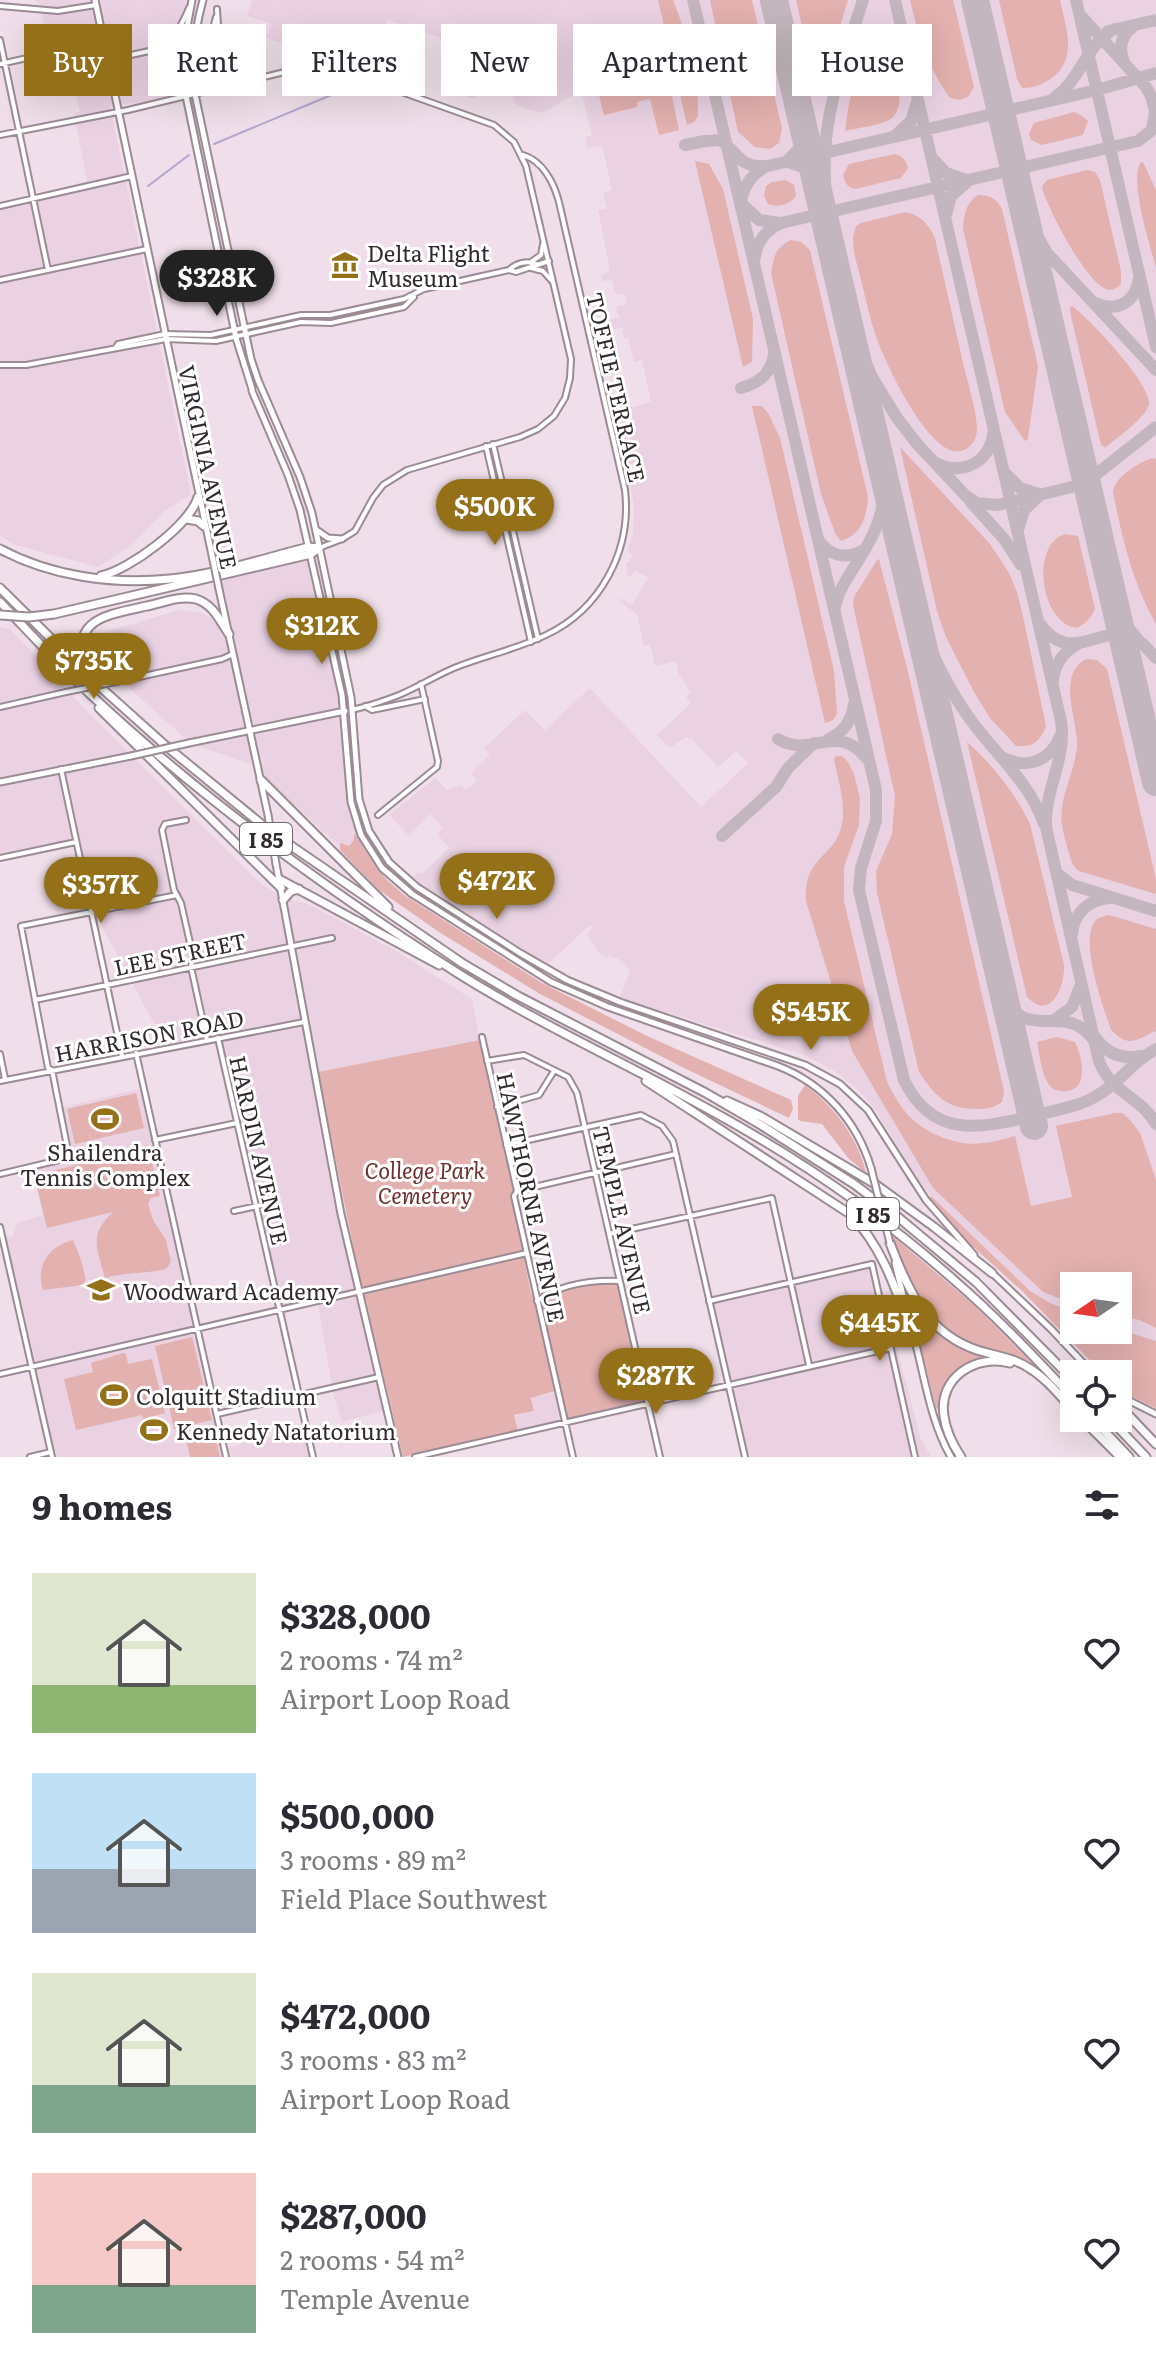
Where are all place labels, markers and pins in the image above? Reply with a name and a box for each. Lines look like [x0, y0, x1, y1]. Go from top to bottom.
place label: Delta Flight Museum [367, 236, 490, 294]
pin: $328K [161, 250, 273, 318]
museum icon: Delta Flight Museum [330, 250, 360, 280]
pin: $500K [439, 479, 551, 547]
pin: $312K [266, 598, 378, 666]
pin: $735K [38, 633, 150, 701]
pin: $472K [441, 853, 553, 921]
pin: $357K [45, 857, 157, 925]
pin: $545K [755, 984, 867, 1052]
sports icon: Shailendra Tennis Complex [90, 1104, 120, 1134]
place label: Shailendra Tennis Complex [20, 1135, 190, 1193]
place label: Woodward Academy [123, 1274, 339, 1307]
school or university icon: Woodward Academy [86, 1275, 116, 1305]
pin: $445K [824, 1295, 936, 1363]
pin: $287K [600, 1348, 712, 1416]
place label: Colquitt Stadium [136, 1379, 316, 1412]
sports icon: Colquitt Stadium [99, 1380, 129, 1410]
place label: Kennedy Natatorium [176, 1414, 396, 1447]
sports icon: Kennedy Natatorium [139, 1415, 169, 1445]

